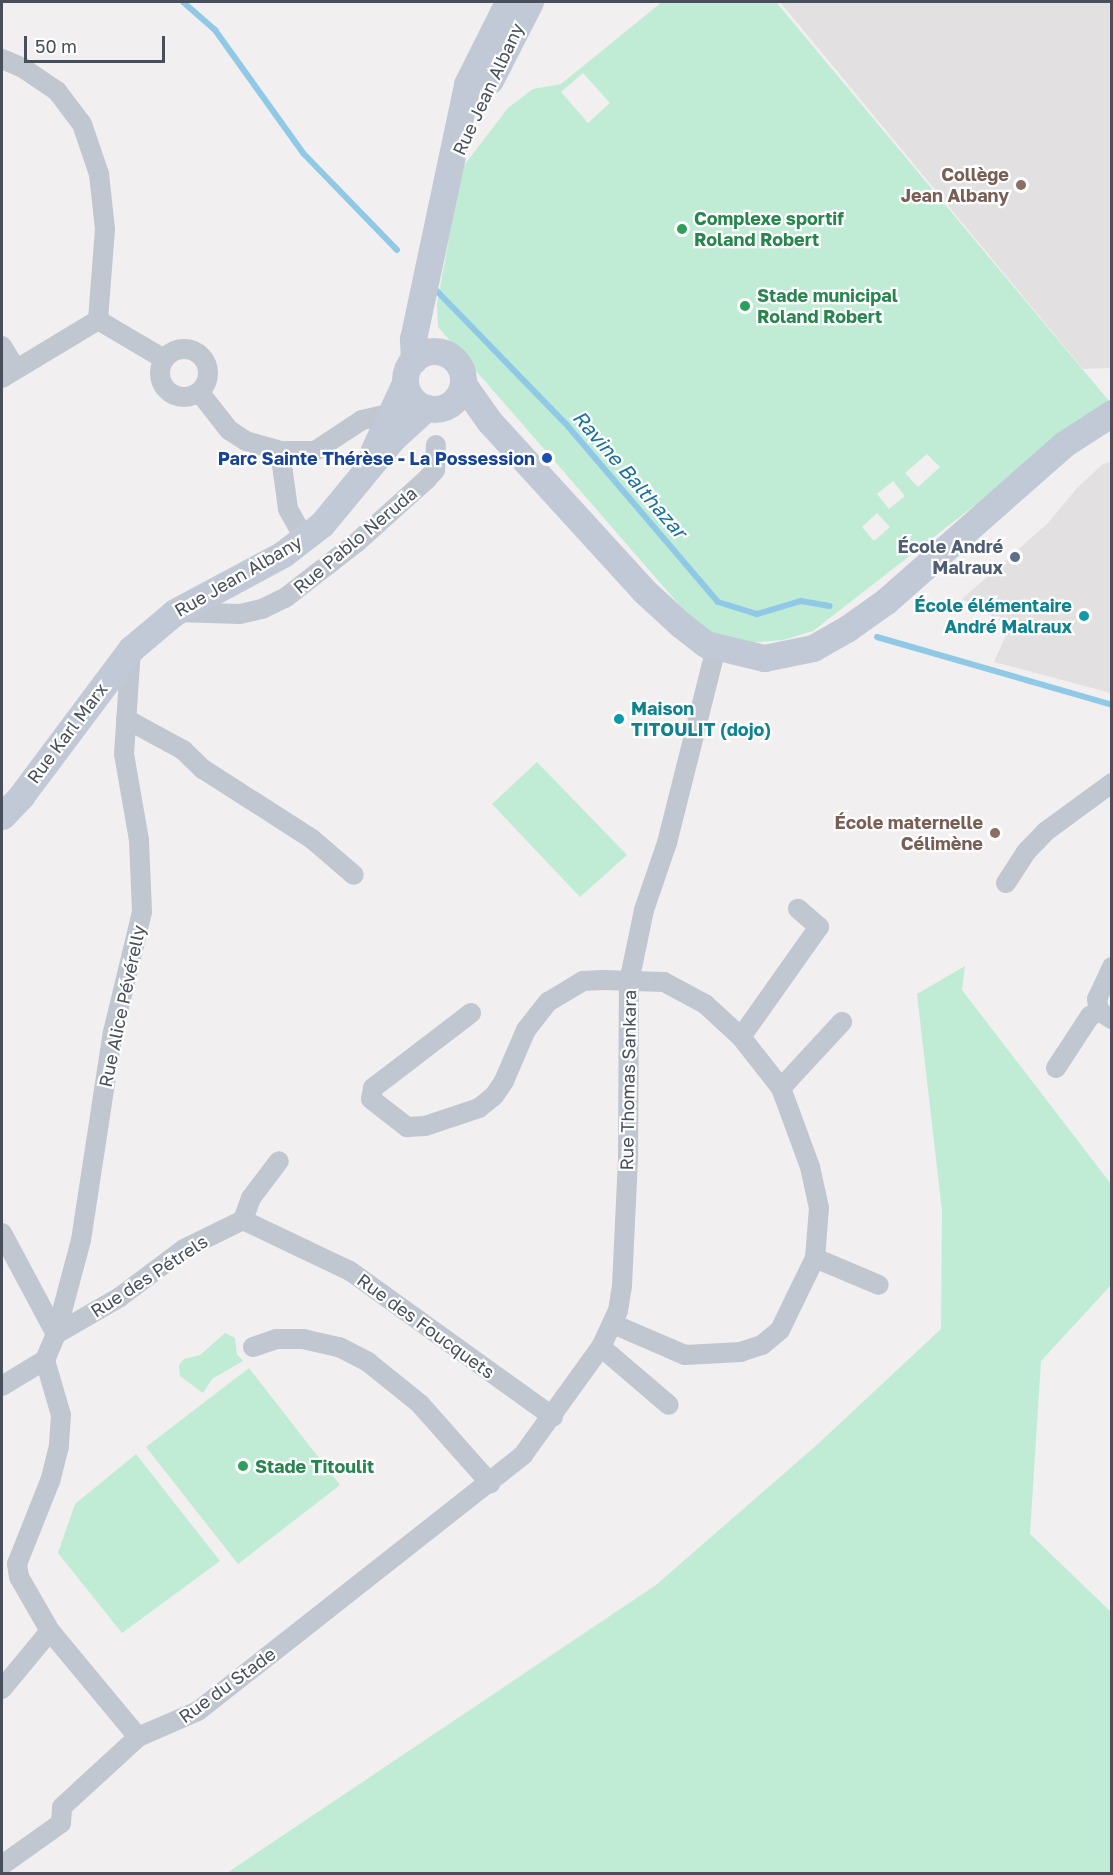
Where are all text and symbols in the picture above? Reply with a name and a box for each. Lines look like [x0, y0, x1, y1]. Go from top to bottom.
street label: Rue Jean Albany [448, 19, 528, 159]
scale bar [27, 24, 168, 62]
text: 50 m [35, 35, 77, 57]
place label: Collège Jean Albany [901, 164, 1009, 207]
marker: Collège Jean Albany [1014, 178, 1028, 192]
place label: Complexe sportif Roland Robert [694, 208, 844, 250]
marker: Complexe sportif Roland Robert [675, 222, 689, 236]
place label: Stade municipal Roland Robert [757, 285, 898, 328]
marker: Stade municipal Roland Robert [738, 299, 752, 313]
water label: Ravine Balthazar [568, 405, 692, 543]
place label: Parc Sainte Thérèse - La Possession [218, 447, 535, 469]
marker: Parc Sainte Thérèse - La Possession [540, 451, 554, 465]
street label: Rue Pablo Neruda [289, 482, 421, 598]
street label: Rue Jean Albany [171, 531, 305, 621]
place label: École André Malraux [898, 536, 1003, 578]
marker: École André Malraux [1008, 550, 1022, 564]
place label: École élémentaire André Malraux [914, 595, 1072, 638]
marker: École élémentaire André Malraux [1077, 609, 1091, 623]
street label: Rue Karl Marx [22, 679, 112, 787]
place label: Maison TITOULIT (dojo) [631, 698, 771, 740]
marker: Maison TITOULIT (dojo) [612, 712, 626, 726]
place label: École maternelle Célimène [835, 812, 983, 854]
marker: École maternelle Célimène [988, 826, 1002, 840]
street label: Rue Alice Pévérelly [94, 923, 150, 1089]
street label: Rue Thomas Sankara [616, 989, 640, 1171]
street label: Rue des Pétrels [86, 1230, 212, 1322]
street label: Rue des Foucquets [353, 1269, 499, 1383]
place label: Stade Titoulit [255, 1455, 374, 1477]
marker: Stade Titoulit [236, 1459, 250, 1473]
street label: Rue du Stade [174, 1643, 280, 1727]

